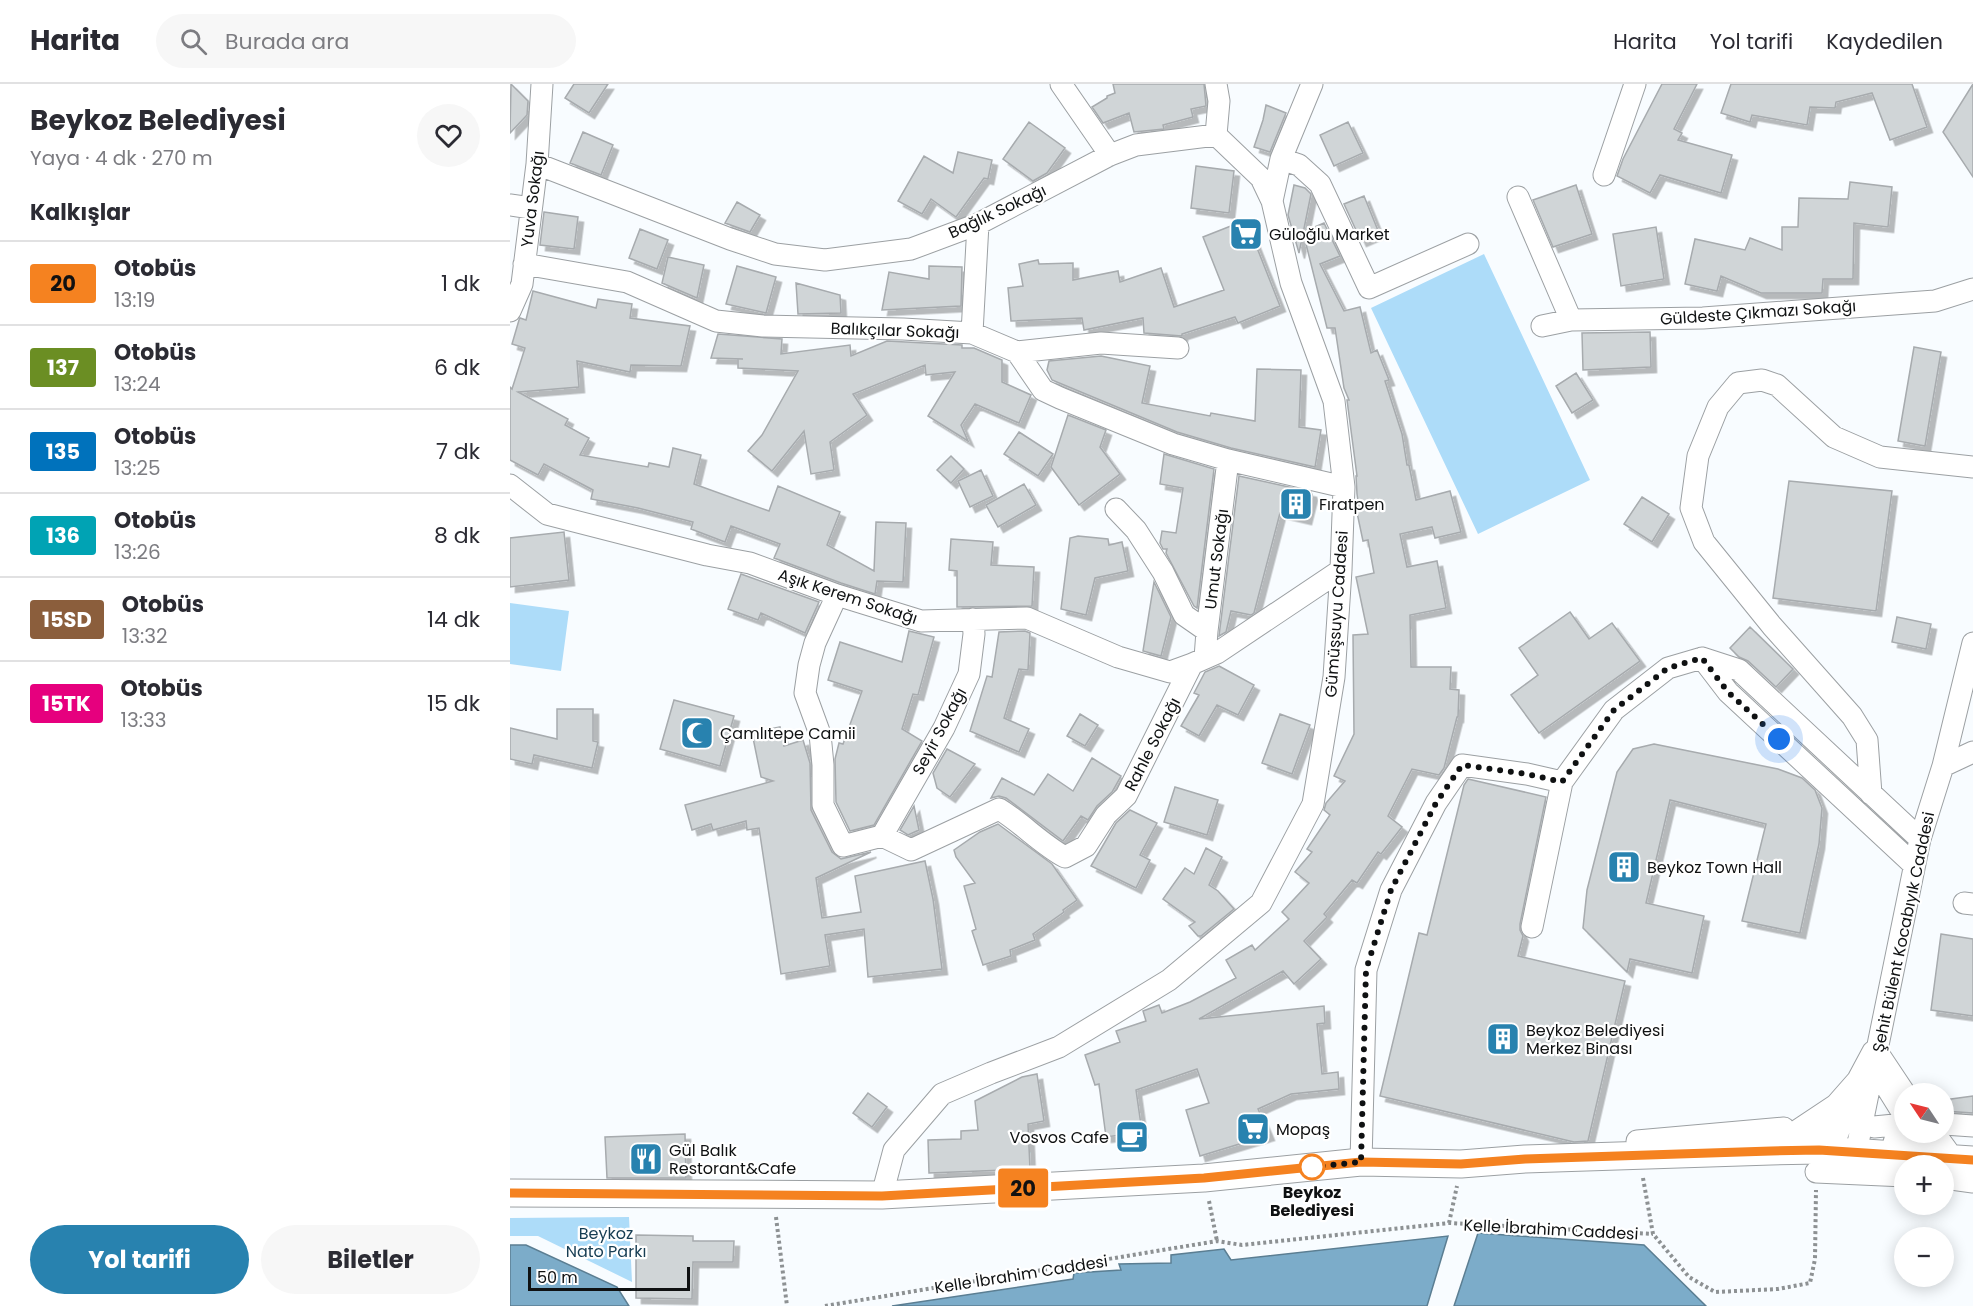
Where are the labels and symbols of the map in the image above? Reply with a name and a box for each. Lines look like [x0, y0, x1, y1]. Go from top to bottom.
street label: Yuva Sokağı [515, 149, 550, 249]
street label: Bağlık Sokağı [945, 179, 1050, 244]
supermarket icon: Güloğlu Market [1228, 216, 1264, 252]
place label: Güloğlu Market [1269, 223, 1390, 246]
street label: Güldeste Çıkmazı Sokağı [1659, 294, 1857, 331]
street label: Balıkçılar Sokağı [830, 317, 960, 344]
building icon: Fıratpen [1278, 486, 1314, 522]
place label: Fıratpen [1319, 493, 1385, 516]
street label: Umut Sokağı [1199, 508, 1234, 611]
street label: Gümüşsuyu Caddesi [1319, 530, 1354, 698]
street label: Aşık Kerem Sokağı [775, 563, 920, 630]
street label: Seyir Sokağı [907, 683, 972, 779]
street label: Rahle Sokağı [1119, 693, 1186, 795]
mosque icon: Çamlıtepe Camii [679, 715, 715, 751]
place label: Çamlıtepe Camii [720, 722, 856, 745]
your location [1764, 724, 1794, 754]
street label: Şehit Bülent Kocabıyık Caddesi [1867, 810, 1940, 1055]
building icon: Beykoz Town Hall [1606, 849, 1642, 885]
place label: Beykoz Town Hall [1647, 856, 1782, 879]
place label: Beykoz Belediyesi Merkez Binası [1526, 1019, 1664, 1060]
building icon: Beykoz Belediyesi Merkez Binası [1485, 1021, 1521, 1057]
north arrow [1894, 1083, 1954, 1143]
supermarket icon: Mopaş [1235, 1111, 1271, 1147]
place label: Mopaş [1276, 1118, 1330, 1141]
cafe icon: Vosvos Cafe [1114, 1119, 1150, 1155]
place label: Vosvos Cafe [1009, 1126, 1109, 1149]
place label: Gül Balık Restorant&Cafe [669, 1139, 796, 1180]
restaurant icon: Gül Balık Restorant&Cafe [628, 1141, 664, 1177]
marker: Beykoz Belediyesi [1299, 1154, 1325, 1180]
line badge: 20 [996, 1168, 1050, 1208]
place label: Beykoz Belediyesi [1270, 1181, 1354, 1222]
street label: Kelle İbrahim Caddesi [1463, 1213, 1639, 1246]
park label: Beykoz Nato Parkı [566, 1222, 646, 1263]
street label: Kelle İbrahim Caddesi [933, 1249, 1109, 1300]
scale bar [528, 1264, 690, 1292]

